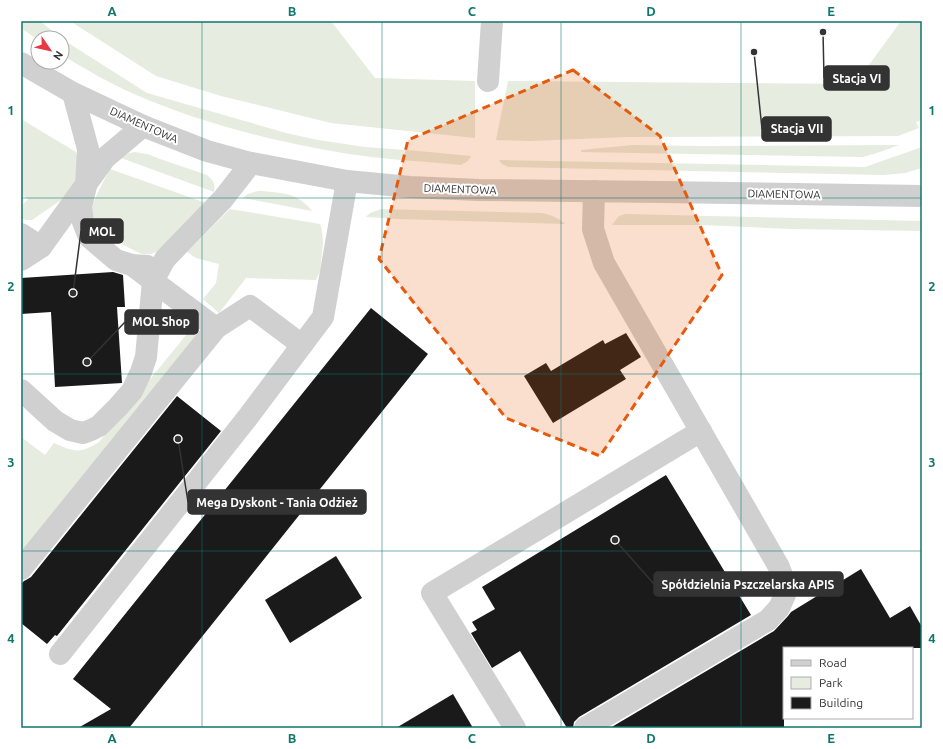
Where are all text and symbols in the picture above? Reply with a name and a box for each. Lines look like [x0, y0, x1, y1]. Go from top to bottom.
text: A [107, 4, 117, 18]
text: B [288, 4, 297, 18]
text: C [468, 4, 477, 18]
text: D [646, 4, 656, 18]
text: E [827, 4, 835, 18]
north arrow [30, 30, 70, 70]
text: N [51, 49, 66, 62]
callout: Stacja VI [824, 66, 889, 90]
text: Stacja VI [833, 72, 881, 85]
text: 1 [7, 103, 15, 117]
text: 1 [928, 103, 936, 117]
street label: DIAMENTOWA [108, 105, 181, 146]
callout: Stacja VII [762, 117, 831, 141]
text: Stacja VII [771, 122, 823, 135]
street label: DIAMENTOWA [423, 182, 498, 196]
street label: DIAMENTOWA [747, 187, 821, 201]
callout: MOL [81, 219, 123, 243]
text: MOL [89, 225, 116, 238]
text: 2 [7, 279, 15, 293]
text: 2 [928, 279, 936, 293]
callout: MOL Shop [125, 310, 198, 334]
text: MOL Shop [132, 315, 190, 328]
text: 3 [7, 455, 15, 469]
text: 3 [928, 455, 936, 469]
callout: Mega Dyskont - Tania Odżież [188, 490, 366, 514]
text: Mega Dyskont - Tania Odżież [196, 496, 358, 509]
callout: Spółdzielnia Pszczelarska APIS [654, 572, 843, 596]
text: Spółdzielnia Pszczelarska APIS [662, 578, 835, 591]
text: 4 [7, 631, 15, 645]
text: 4 [928, 631, 936, 645]
legend [783, 647, 913, 719]
text: Road [819, 656, 847, 669]
text: Park [819, 676, 843, 689]
text: Building [819, 696, 863, 709]
text: A [107, 731, 117, 745]
text: B [288, 731, 297, 745]
text: C [468, 731, 477, 745]
text: D [646, 731, 656, 745]
text: E [827, 731, 835, 745]

